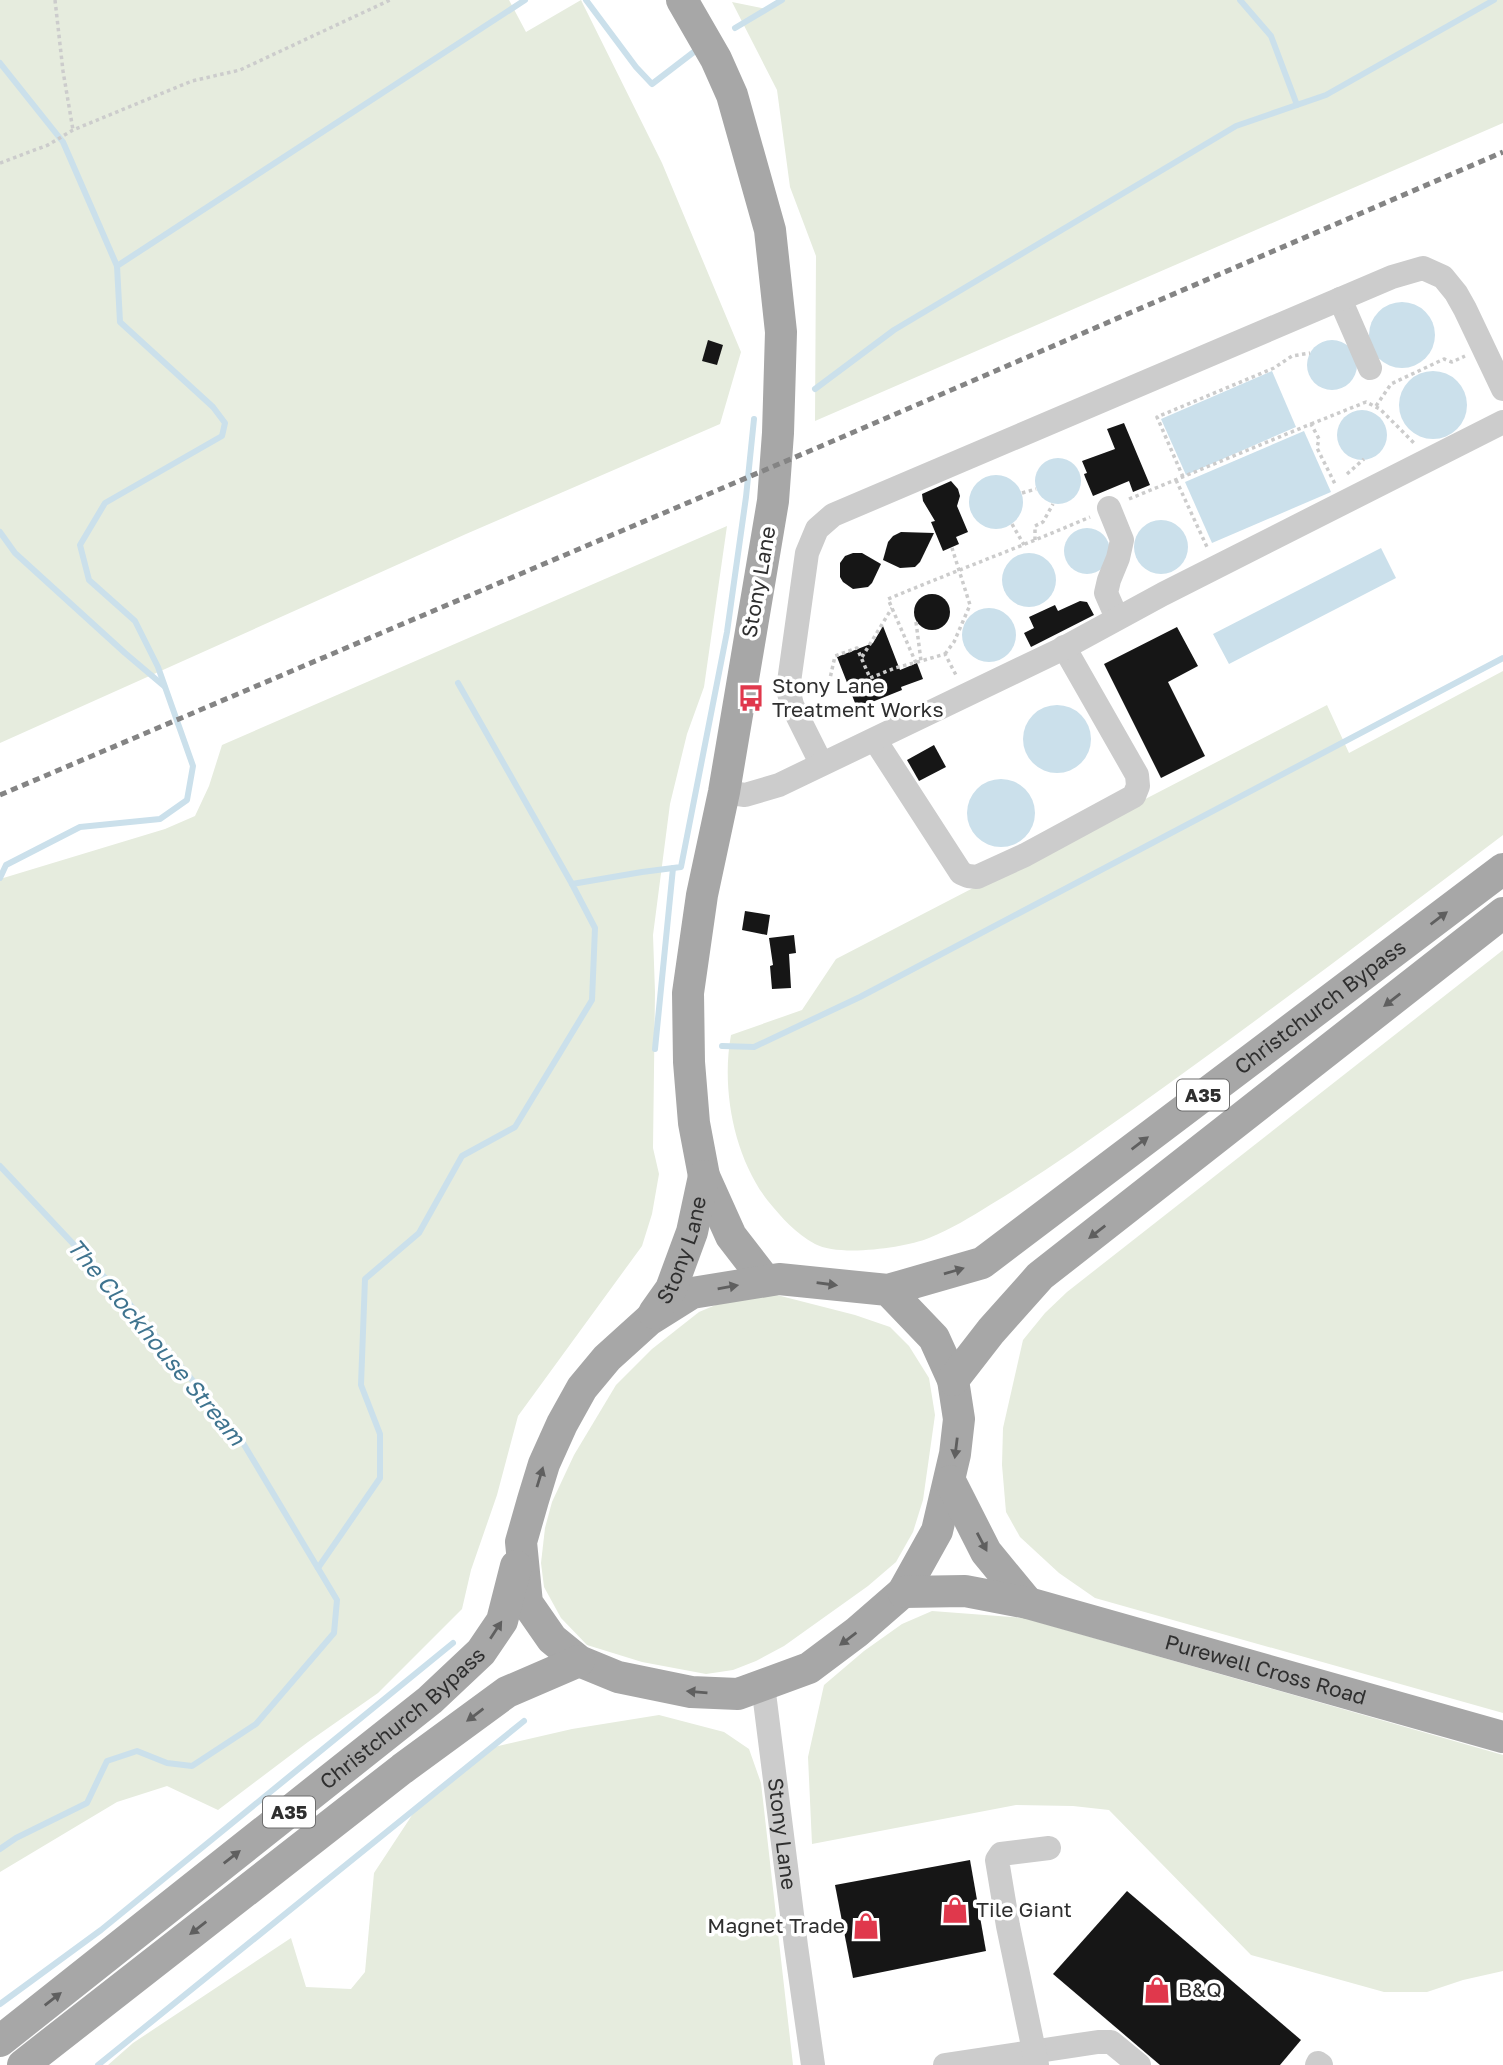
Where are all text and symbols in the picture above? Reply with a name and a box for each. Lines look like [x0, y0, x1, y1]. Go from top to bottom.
street label: Stony Lane [735, 524, 781, 640]
place label: Stony Lane Treatment Works [772, 672, 944, 722]
bus stop icon: Stony Lane Treatment Works [736, 683, 766, 713]
one-way arrow [1429, 910, 1447, 925]
street label: Christchurch Bypass [1229, 933, 1411, 1079]
one-way arrow [1383, 993, 1401, 1008]
road number: A35 [1177, 1079, 1229, 1110]
one-way arrow [1131, 1137, 1149, 1151]
street label: Stony Lane [650, 1194, 711, 1309]
one-way arrow [1088, 1224, 1106, 1238]
water label: The Clockhouse Stream [62, 1232, 253, 1452]
one-way arrow [943, 1266, 964, 1276]
one-way arrow [816, 1278, 838, 1289]
one-way arrow [717, 1281, 739, 1292]
one-way arrow [950, 1437, 961, 1459]
one-way arrow [536, 1466, 546, 1487]
one-way arrow [976, 1532, 987, 1552]
one-way arrow [489, 1620, 502, 1639]
street label: Purewell Cross Road [1162, 1628, 1370, 1710]
one-way arrow [839, 1631, 857, 1646]
street label: Christchurch Bypass [314, 1641, 490, 1794]
one-way arrow [686, 1686, 708, 1697]
one-way arrow [467, 1707, 485, 1722]
street label: Stony Lane [763, 1776, 803, 1891]
road number: A35 [263, 1796, 315, 1828]
one-way arrow [223, 1850, 240, 1865]
shop icon: Tile Giant [940, 1895, 970, 1925]
place label: Tile Giant [976, 1896, 1072, 1922]
shop icon: Magnet Trade [851, 1911, 881, 1941]
place label: Magnet Trade [707, 1912, 845, 1938]
one-way arrow [189, 1921, 207, 1935]
shop icon: B&Q [1142, 1975, 1172, 2005]
place label: B&Q [1178, 1976, 1222, 2002]
one-way arrow [44, 1991, 62, 2006]

